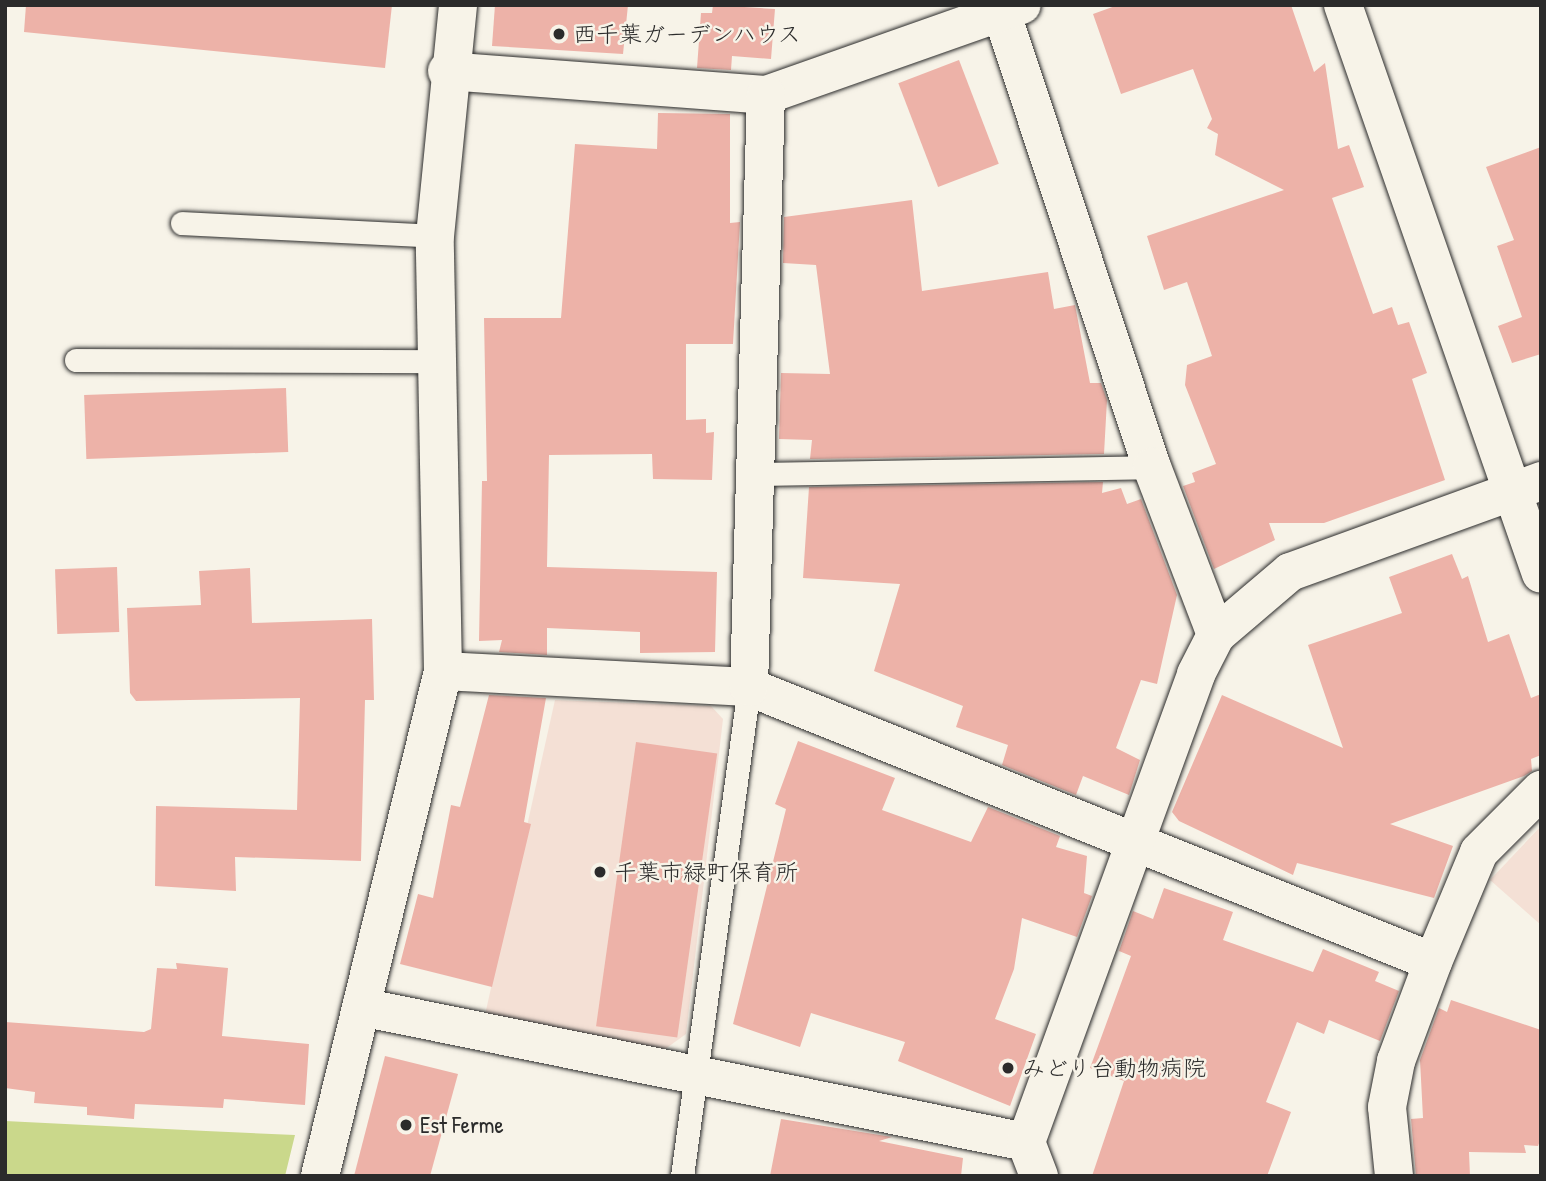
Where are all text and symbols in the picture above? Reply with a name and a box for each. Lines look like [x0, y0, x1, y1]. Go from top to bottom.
place label: 西千葉ガーデンハウス [573, 20, 803, 48]
marker: 西千葉ガーデンハウス [551, 26, 567, 42]
place label: 千葉市緑町保育所 [614, 858, 798, 886]
marker: 千葉市緑町保育所 [592, 864, 608, 880]
place label: みどり台動物病院 [1022, 1054, 1206, 1082]
marker: みどり台動物病院 [1000, 1060, 1016, 1076]
place label: Est Ferme [420, 1111, 504, 1139]
marker: Est Ferme [398, 1117, 414, 1133]

